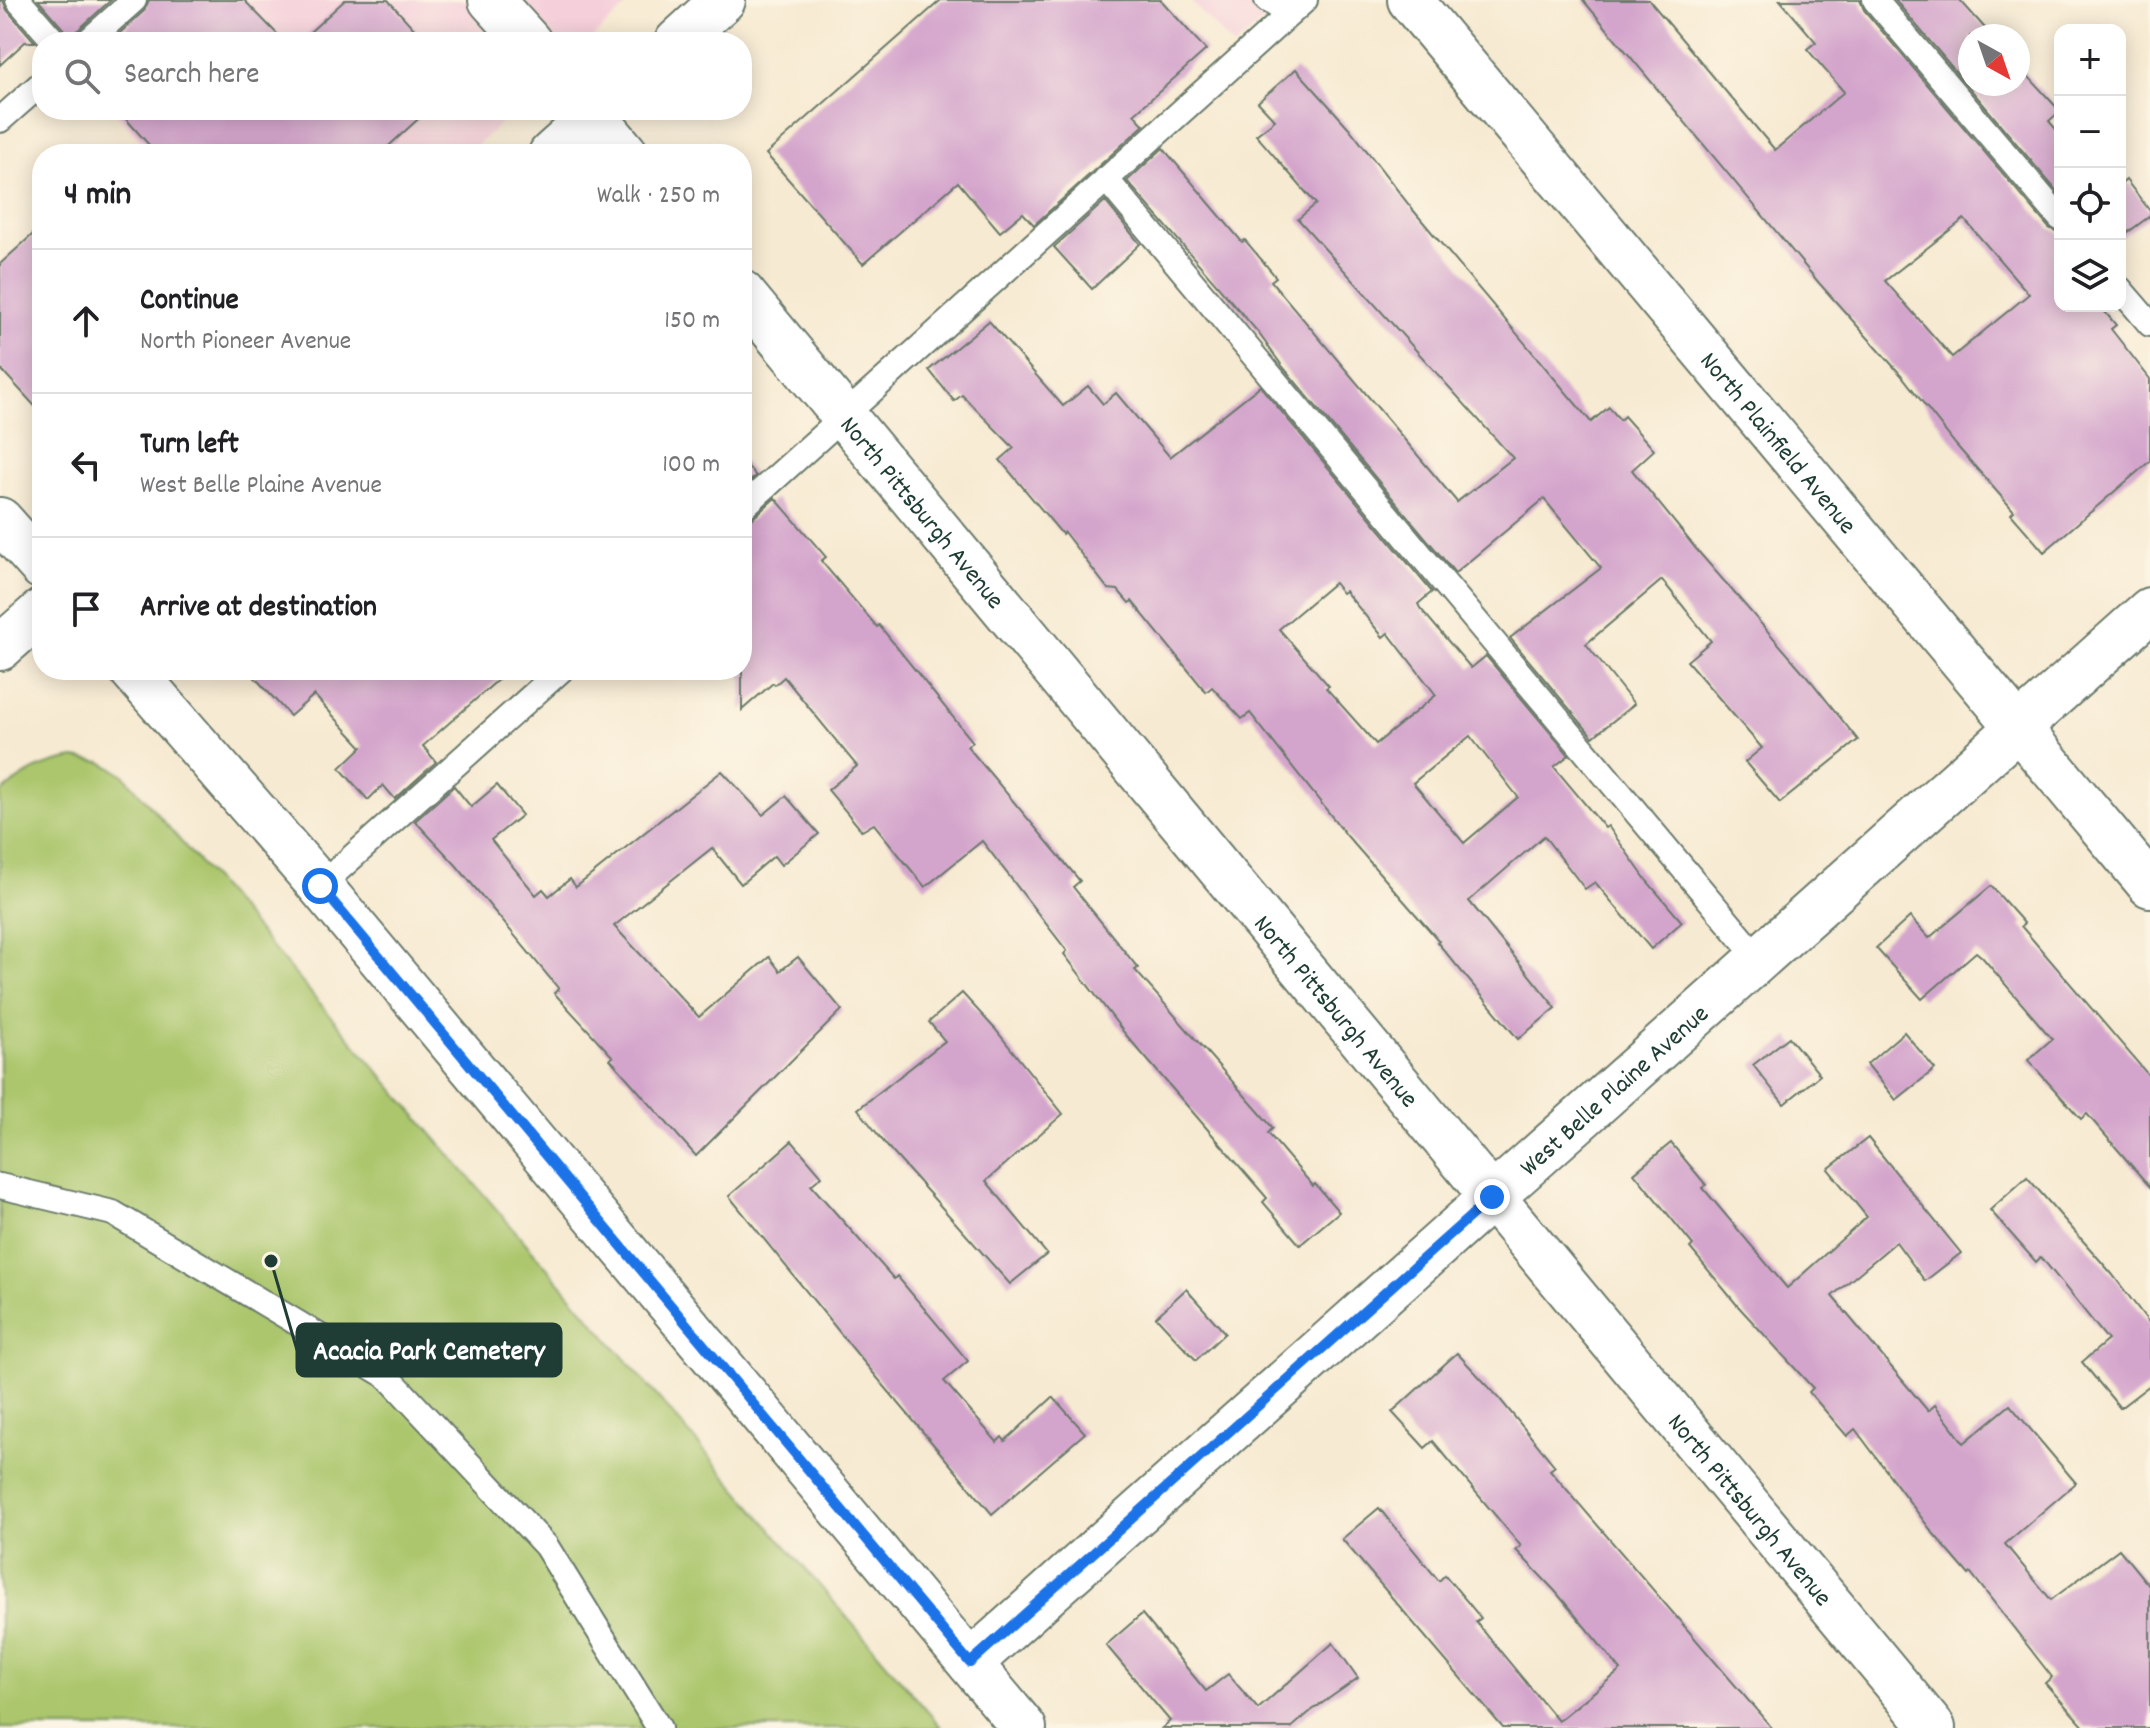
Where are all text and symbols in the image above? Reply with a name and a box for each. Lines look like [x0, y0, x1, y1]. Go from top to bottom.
north arrow [1958, 24, 2030, 96]
map controls [2054, 24, 2126, 312]
button: + [2054, 24, 2126, 96]
search box [32, 32, 752, 120]
icon: search [60, 54, 104, 98]
text: Search here [124, 55, 260, 98]
button: − [2054, 96, 2126, 168]
button: locate [2054, 168, 2126, 240]
text: 4 min [64, 172, 131, 221]
text: Walk · 250 m [597, 178, 720, 215]
button: layers [2054, 240, 2126, 312]
text: Continue [140, 281, 239, 324]
icon: ahead [64, 299, 108, 343]
text: 150 m [664, 303, 720, 340]
text: North Pioneer Avenue [140, 324, 351, 361]
street label: North Plainfield Avenue [1690, 345, 1864, 543]
street label: North Pittsburgh Avenue [830, 409, 1012, 618]
text: Turn left [140, 425, 239, 468]
icon: left [64, 443, 108, 487]
text: 100 m [662, 447, 720, 484]
text: West Belle Plaine Avenue [140, 468, 382, 505]
icon: arrive [64, 587, 108, 631]
text: Arrive at destination [140, 588, 377, 631]
route start [302, 868, 338, 904]
street label: North Pittsburgh Avenue [1243, 908, 1426, 1117]
street label: West Belle Plaine Avenue [1513, 997, 1718, 1186]
route end [1474, 1179, 1510, 1215]
callout: Acacia Park Cemetery [297, 1324, 561, 1376]
text: Acacia Park Cemetery [313, 1334, 547, 1374]
street label: North Pittsburgh Avenue [1657, 1407, 1840, 1616]

